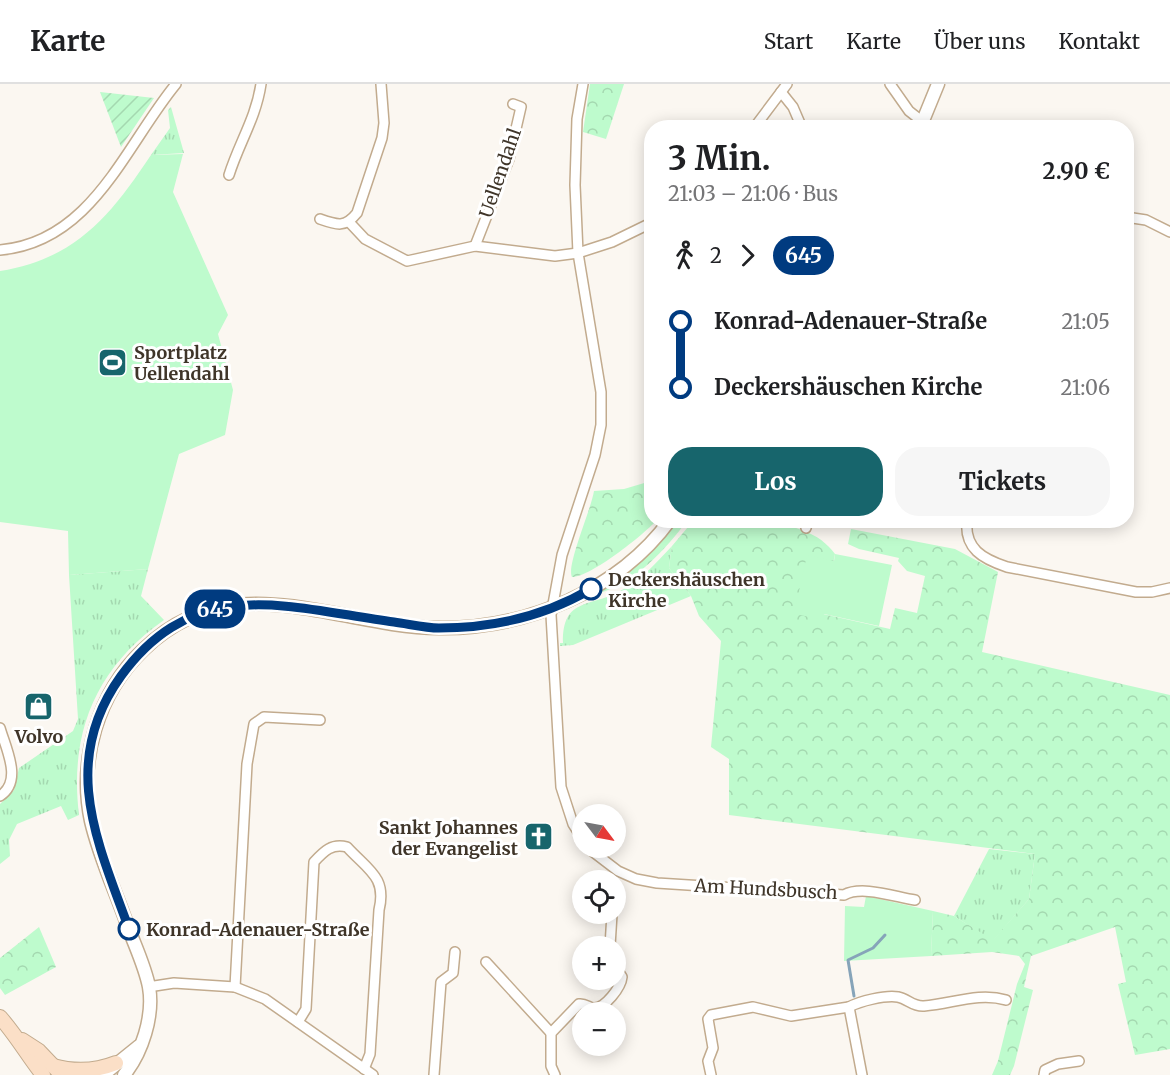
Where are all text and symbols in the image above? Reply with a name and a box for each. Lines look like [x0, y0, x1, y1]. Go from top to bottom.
text: Karte [30, 23, 105, 59]
text: Start [764, 28, 813, 55]
text: Karte [846, 28, 901, 55]
text: Über uns [934, 28, 1025, 55]
text: Kontakt [1058, 28, 1140, 55]
street label: Uellendahl [474, 125, 526, 221]
text: 3 Min. [668, 138, 771, 179]
text: 2.90 € [1043, 157, 1110, 185]
text: 21:03 – 21:06 · Bus [668, 181, 838, 206]
icon: walk [668, 239, 701, 272]
icon: forward [731, 239, 764, 272]
text: 645 [785, 242, 822, 269]
text: 2 [710, 243, 722, 268]
text: Konrad-Adenauer-Straße [714, 307, 987, 335]
text: 21:05 [1061, 309, 1110, 334]
place label: Sportplatz Uellendahl [134, 341, 230, 385]
sports icon: Sportplatz Uellendahl [97, 346, 129, 378]
text: Deckershäuschen Kirche [714, 373, 982, 401]
text: 21:06 [1061, 375, 1110, 400]
button: Los [668, 447, 883, 516]
button: Tickets [895, 447, 1110, 516]
place label: Deckershäuschen Kirche [608, 568, 765, 612]
marker: Deckershäuschen Kirche [580, 578, 602, 600]
line badge: 645 [180, 590, 250, 628]
text: 645 [196, 596, 234, 623]
shop icon: Volvo [23, 691, 55, 723]
place label: Volvo [14, 725, 64, 748]
north arrow [572, 804, 626, 858]
map controls [572, 804, 626, 1056]
place label: Sankt Johannes der Evangelist [379, 816, 519, 860]
church icon: Sankt Johannes der Evangelist [523, 821, 555, 853]
button: locate [572, 870, 626, 924]
street label: Am Hundsbusch [693, 874, 838, 904]
marker: Konrad-Adenauer-Straße [118, 918, 140, 940]
place label: Konrad-Adenauer-Straße [146, 918, 370, 941]
button: + [572, 936, 626, 990]
button: − [572, 1002, 626, 1056]

